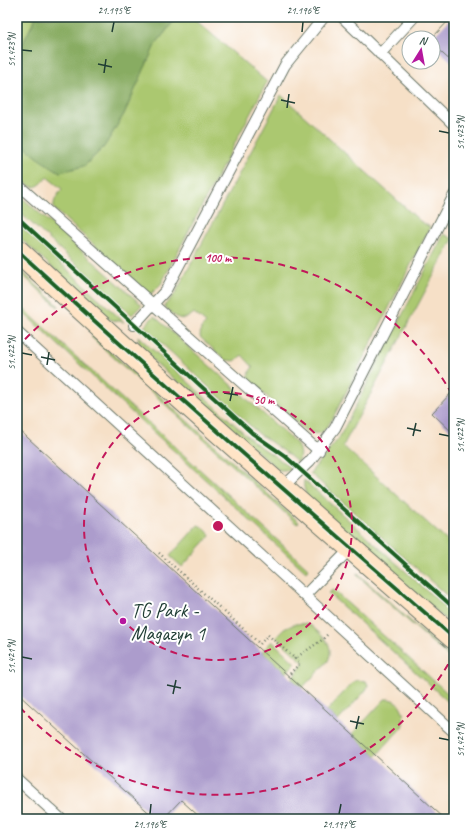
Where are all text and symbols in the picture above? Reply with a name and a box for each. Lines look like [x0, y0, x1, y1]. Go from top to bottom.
text: 21.195°E [98, 4, 132, 17]
text: 21.196°E [287, 4, 321, 17]
north arrow [401, 30, 441, 70]
text: 51.423°N [5, 31, 18, 67]
text: N [418, 33, 430, 48]
text: 51.423°N [454, 114, 467, 150]
text: 100 m [205, 250, 232, 266]
text: 51.422°N [5, 334, 18, 370]
text: 50 m [254, 392, 275, 408]
text: 51.422°N [454, 417, 467, 453]
centre of rings [211, 519, 225, 533]
place label: TG Park - Magazyn 1 [131, 598, 206, 646]
marker: TG Park - Magazyn 1 [118, 616, 128, 626]
text: 51.421°N [5, 638, 18, 674]
text: 51.421°N [454, 721, 467, 757]
text: 21.196°E [134, 818, 168, 831]
text: 21.197°E [323, 818, 357, 831]

